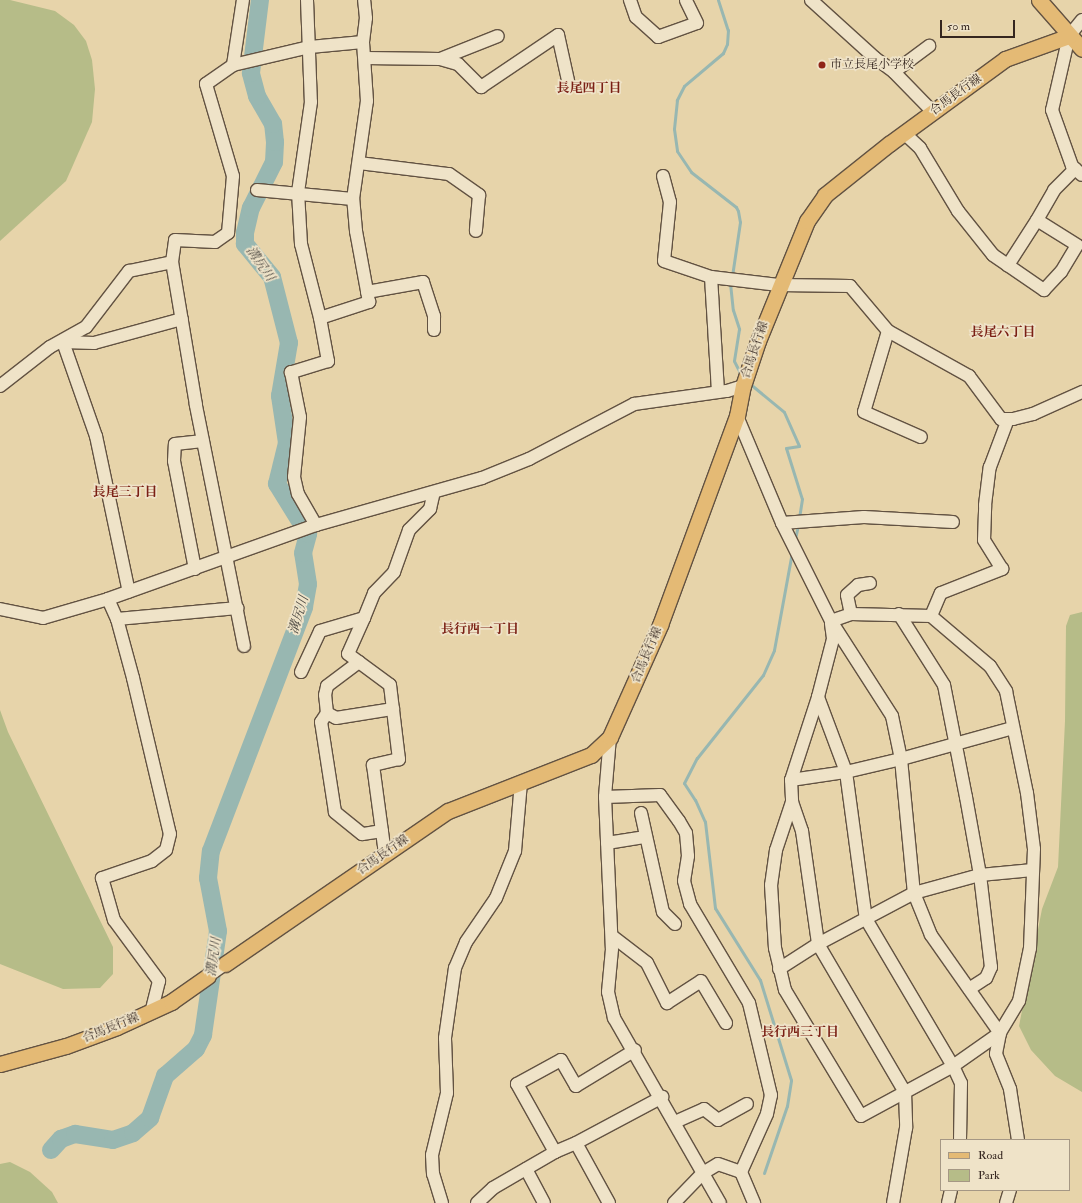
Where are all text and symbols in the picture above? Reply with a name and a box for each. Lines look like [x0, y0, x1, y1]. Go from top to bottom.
scale bar [942, 12, 1017, 38]
text: 50 m [947, 19, 970, 34]
place label: 市立長尾小学校 [830, 58, 914, 72]
marker: 市立長尾小学校 [817, 60, 827, 70]
street label: 合馬長行線 [927, 72, 985, 118]
district label: 長尾四丁目 [557, 80, 621, 96]
water label: 溝尻川 [242, 244, 278, 284]
street label: 合馬長行線 [738, 319, 772, 381]
district label: 長尾六丁目 [971, 324, 1035, 340]
district label: 長尾三丁目 [93, 484, 157, 500]
water label: 溝尻川 [286, 594, 312, 636]
district label: 長行西一丁目 [441, 621, 519, 637]
street label: 合馬長行線 [629, 625, 665, 685]
street label: 合馬長行線 [354, 832, 412, 878]
water label: 溝尻川 [204, 937, 224, 977]
street label: 合馬長行線 [80, 1010, 142, 1046]
district label: 長行西三丁目 [761, 1024, 839, 1040]
legend [940, 1139, 1070, 1191]
text: Road [978, 1148, 1003, 1163]
text: Park [978, 1168, 1000, 1183]

